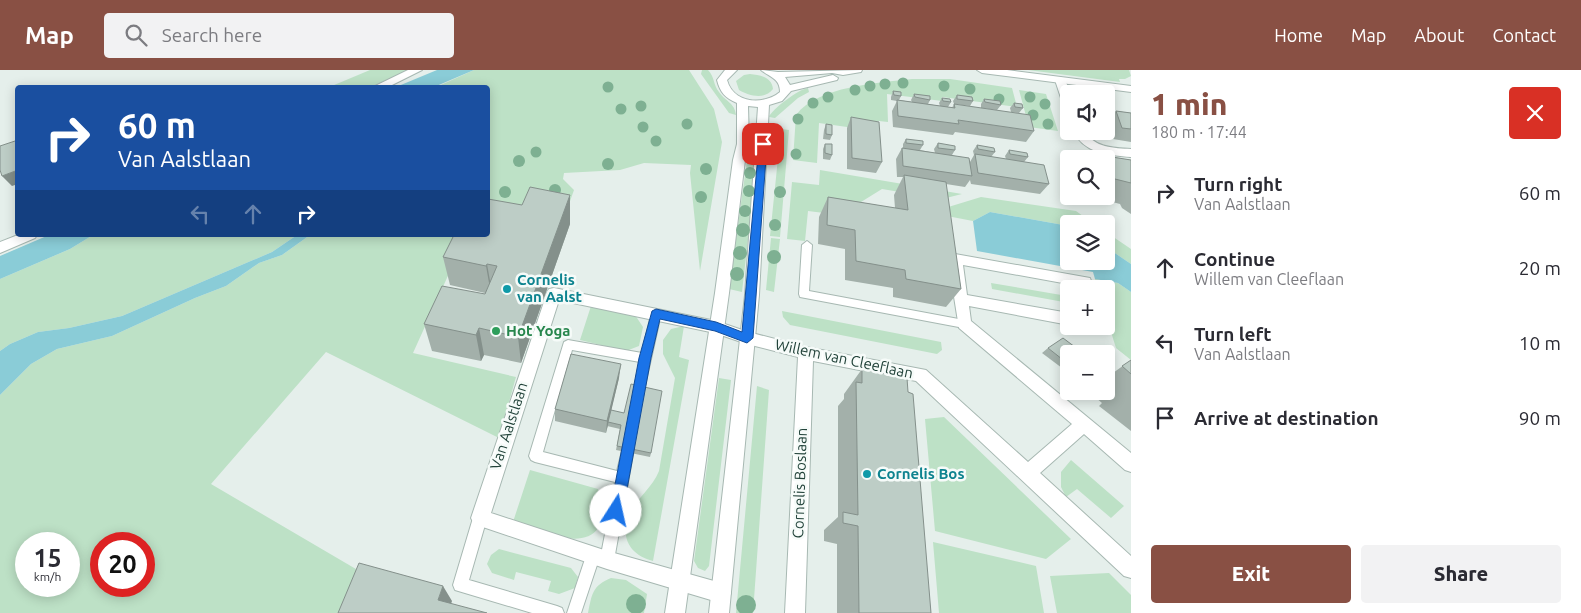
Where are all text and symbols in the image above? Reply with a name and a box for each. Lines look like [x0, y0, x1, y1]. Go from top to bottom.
search box [104, 13, 454, 58]
icon: search [122, 21, 150, 49]
text: Map [25, 22, 74, 49]
text: Search here [162, 24, 262, 46]
text: Home [1274, 25, 1323, 45]
text: Map [1351, 25, 1386, 45]
text: About [1414, 25, 1464, 45]
text: Contact [1492, 25, 1556, 45]
map controls [1060, 85, 1115, 400]
button: sound [1060, 85, 1115, 140]
text: 1 min [1151, 87, 1227, 121]
button: close [1509, 87, 1561, 139]
icon: right [35, 105, 100, 170]
text: 60 m [118, 105, 196, 145]
pin [742, 123, 784, 165]
text: 180 m · 17:44 [1151, 123, 1247, 141]
icon: arrive [749, 130, 777, 158]
text: Van Aalstlaan [118, 146, 251, 171]
button: search [1060, 150, 1115, 205]
text: Turn right [1194, 173, 1282, 195]
icon: right [1151, 179, 1179, 207]
text: 60 m [1519, 182, 1561, 204]
text: Van Aalstlaan [1194, 195, 1291, 213]
icon: left [186, 200, 214, 228]
icon: ahead [239, 200, 267, 228]
icon: right [292, 200, 320, 228]
button: layers [1060, 215, 1115, 270]
text: Continue [1194, 248, 1275, 270]
icon: ahead [1151, 254, 1179, 282]
text: 20 m [1519, 257, 1561, 279]
text: Willem van Cleeflaan [1194, 270, 1344, 288]
place label: Cornelis van Aalst [517, 271, 583, 305]
button: + [1060, 280, 1115, 335]
marker: Cornelis van Aalst [501, 283, 513, 295]
place label: Hot Yoga [506, 322, 570, 339]
text: Turn left [1194, 323, 1272, 345]
marker: Hot Yoga [490, 325, 502, 337]
icon: left [1151, 329, 1179, 357]
text: 10 m [1519, 332, 1561, 354]
street label: Willem van Cleeflaan [774, 336, 915, 381]
button: − [1060, 345, 1115, 400]
text: Van Aalstlaan [1194, 345, 1291, 363]
street label: Van Aalstlaan [486, 380, 531, 472]
icon: arrive [1151, 404, 1179, 432]
text: Arrive at destination [1194, 407, 1379, 429]
text: 90 m [1519, 407, 1561, 429]
street label: Cornelis Boslaan [789, 427, 810, 539]
place label: Cornelis Bos [877, 465, 964, 482]
marker: Cornelis Bos [861, 468, 873, 480]
position arrow [589, 484, 641, 536]
speed limit sign: 20 [90, 532, 155, 597]
text: 15 [33, 544, 62, 572]
button: Exit [1151, 545, 1351, 603]
button: Share [1361, 545, 1561, 603]
text: km/h [34, 570, 61, 583]

